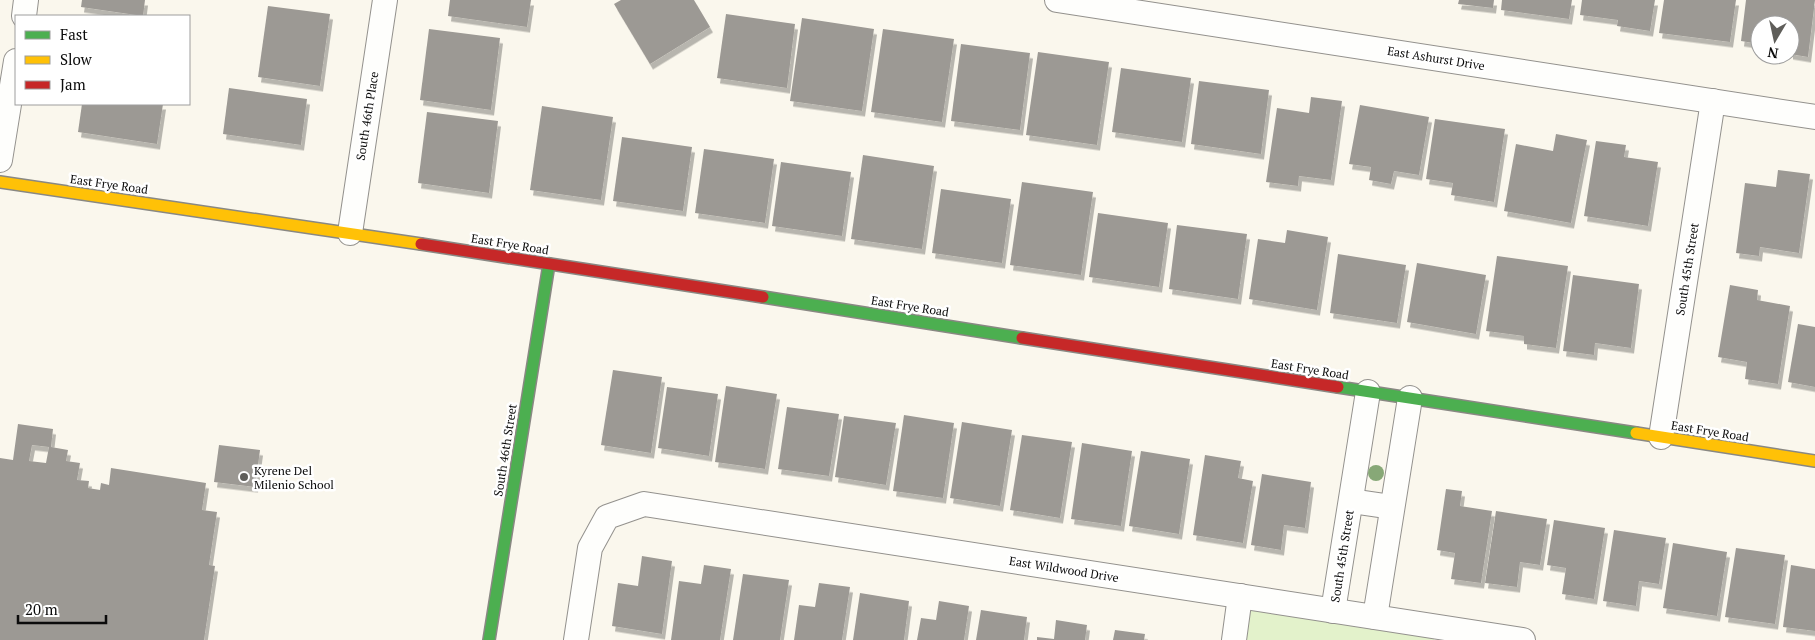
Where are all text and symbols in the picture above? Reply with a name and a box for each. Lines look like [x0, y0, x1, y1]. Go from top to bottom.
legend [15, 15, 190, 105]
north arrow [1750, 15, 1800, 65]
text: Fast [60, 24, 88, 44]
street label: East Ashurst Drive [1386, 43, 1486, 73]
text: N [1766, 43, 1780, 64]
text: Slow [60, 49, 93, 69]
street label: South 46th Place [353, 70, 381, 162]
text: Jam [60, 74, 86, 94]
street label: East Frye Road [69, 171, 149, 197]
street label: South 45th Street [1672, 221, 1702, 316]
street label: East Frye Road [470, 230, 550, 258]
street label: East Frye Road [870, 292, 950, 320]
street label: East Frye Road [1270, 355, 1350, 383]
street label: South 46th Street [490, 402, 520, 497]
street label: East Frye Road [1670, 417, 1750, 445]
place label: Kyrene Del Milenio School [254, 463, 334, 492]
marker: Kyrene Del Milenio School [238, 471, 250, 483]
street label: South 45th Street [1327, 508, 1357, 603]
street label: East Wildwood Drive [1008, 553, 1120, 585]
scale bar [18, 592, 105, 624]
text: 20 m [25, 599, 58, 619]

